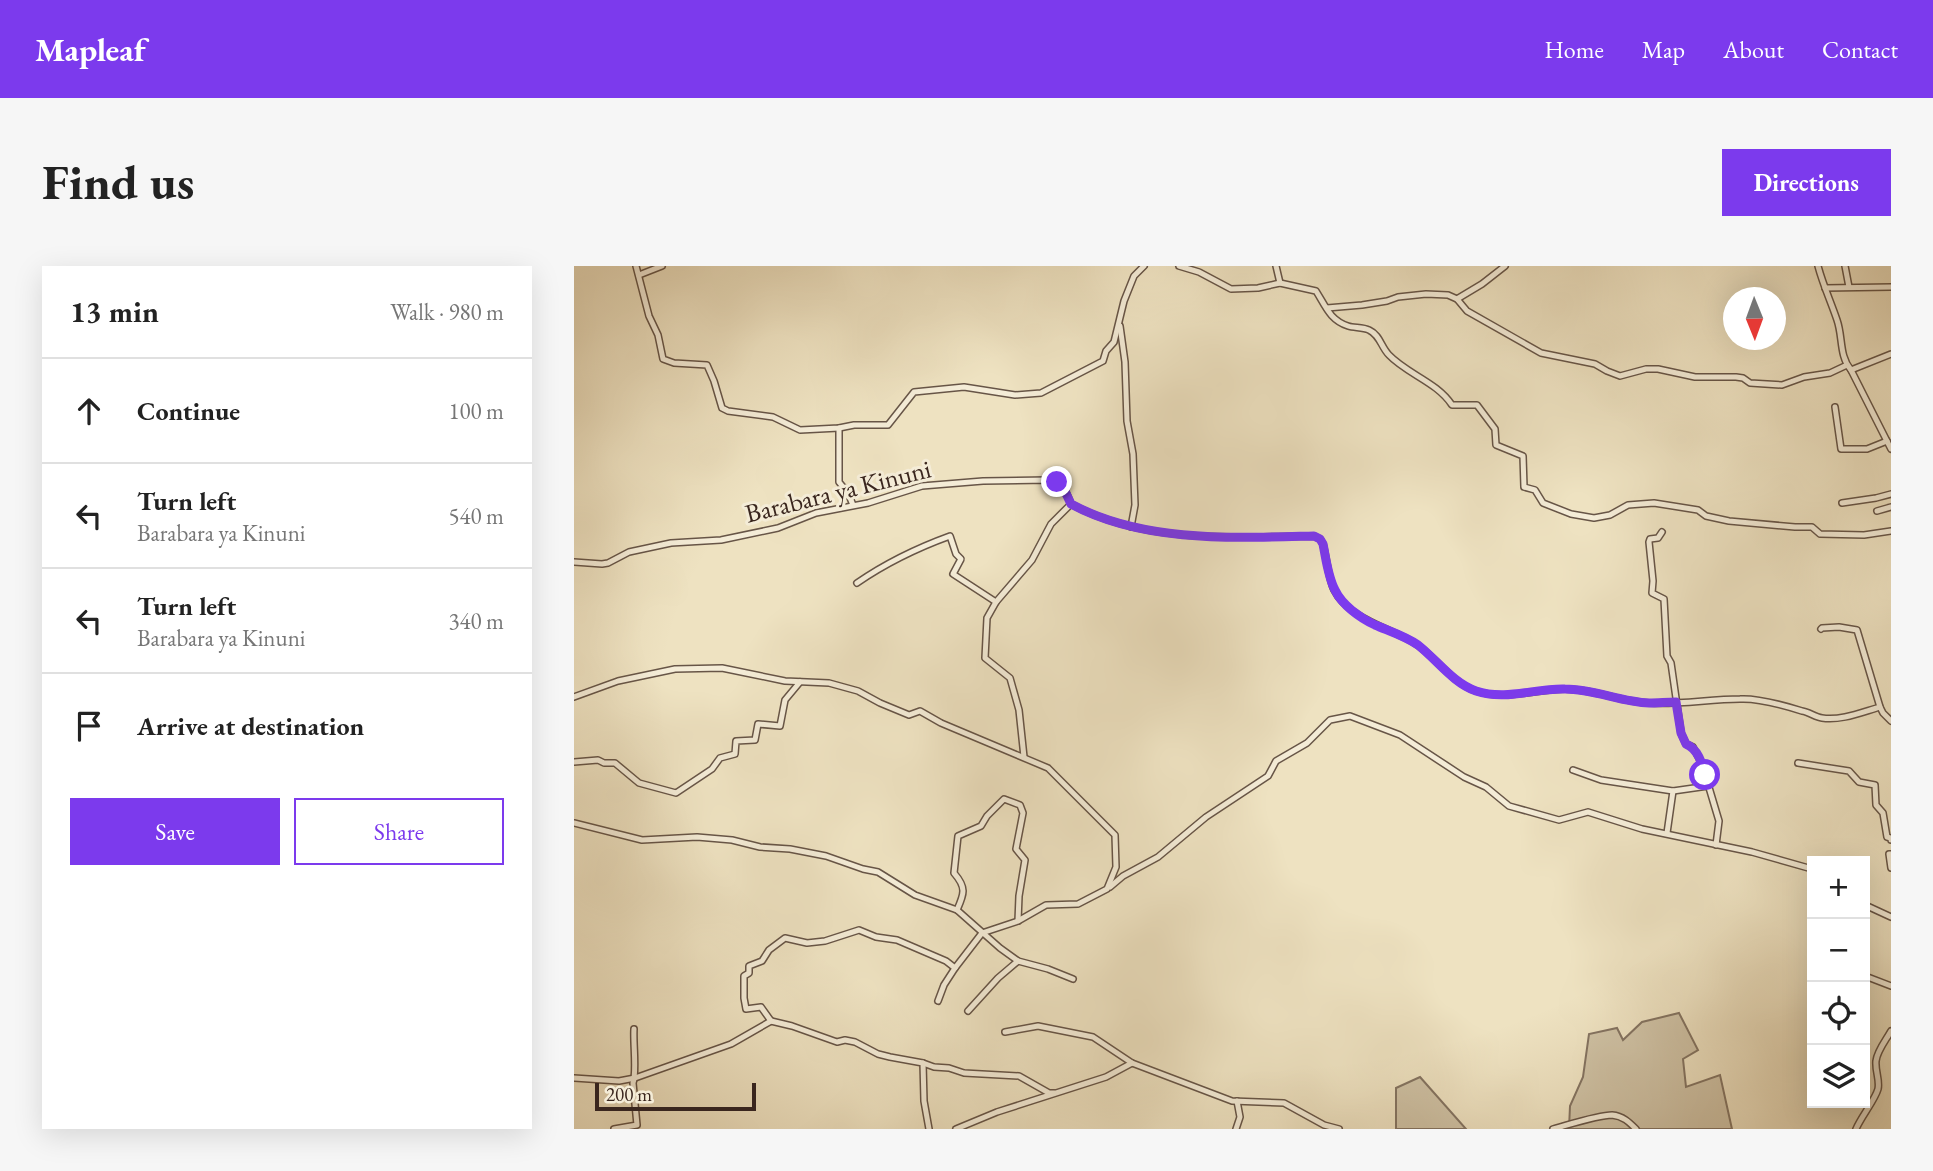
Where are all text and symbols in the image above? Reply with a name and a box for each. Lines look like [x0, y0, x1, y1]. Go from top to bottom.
text: Mapleaf [35, 28, 146, 71]
text: Home [1544, 34, 1604, 65]
text: Map [1642, 34, 1685, 65]
text: About [1723, 34, 1784, 65]
text: Contact [1822, 34, 1898, 65]
button: Directions [1722, 149, 1891, 216]
text: Find us [42, 150, 194, 214]
north arrow [1723, 287, 1786, 350]
text: 13 min [70, 292, 159, 331]
text: Walk · 980 m [390, 297, 504, 327]
icon: ahead [70, 392, 108, 430]
text: Continue [137, 394, 240, 428]
text: 100 m [448, 396, 504, 426]
street label: Barabara ya Kinuni [742, 451, 934, 531]
route end [1041, 466, 1072, 497]
text: Turn left [137, 484, 236, 518]
icon: left [70, 497, 108, 535]
text: 540 m [448, 501, 504, 531]
text: Barabara ya Kinuni [137, 518, 305, 548]
text: Turn left [137, 589, 236, 623]
icon: left [70, 602, 108, 640]
text: 340 m [448, 606, 504, 636]
text: Barabara ya Kinuni [137, 623, 305, 653]
icon: arrive [70, 707, 108, 745]
text: Arrive at destination [137, 709, 364, 743]
route start [1689, 759, 1720, 790]
button: Save [70, 798, 280, 865]
button: Share [294, 798, 504, 865]
map controls [1807, 856, 1870, 1108]
button: + [1807, 856, 1870, 919]
button: − [1807, 919, 1870, 982]
button: locate [1807, 982, 1870, 1045]
button: layers [1807, 1045, 1870, 1108]
scale bar [595, 1080, 756, 1112]
text: 200 m [606, 1082, 652, 1107]

